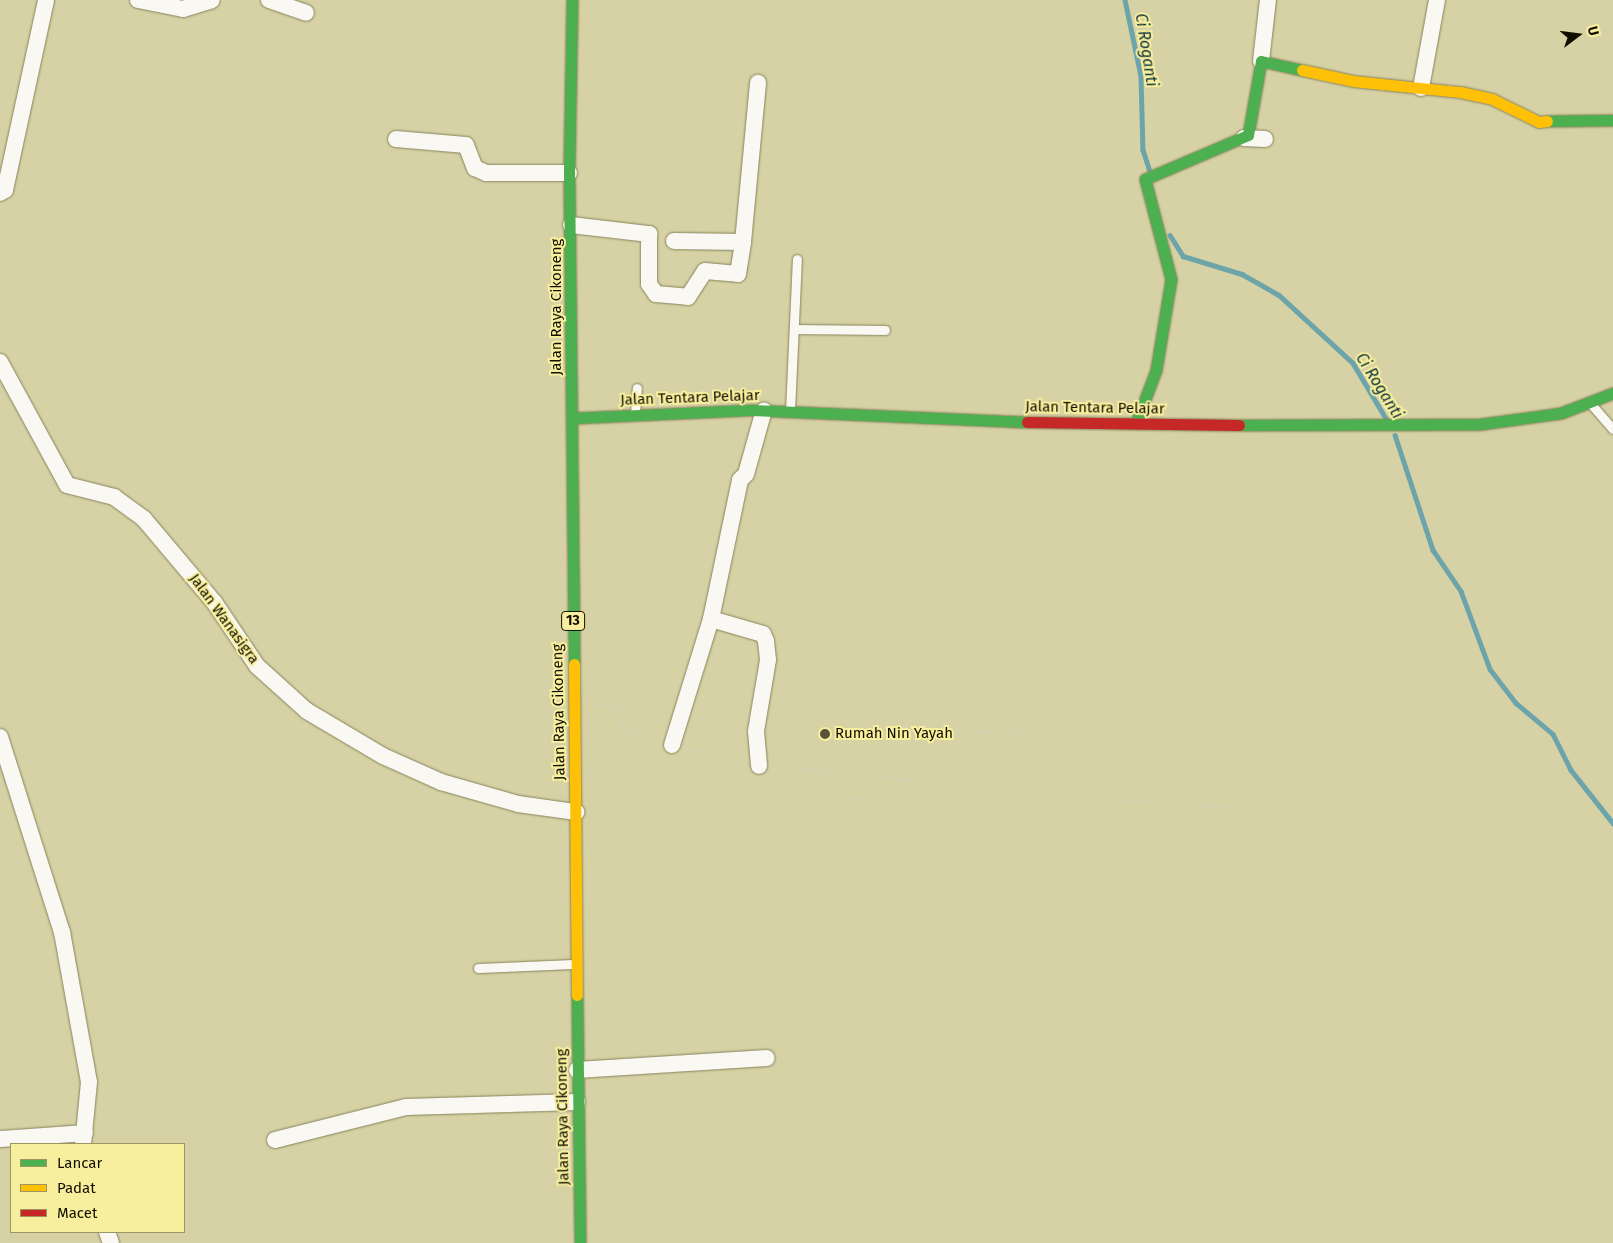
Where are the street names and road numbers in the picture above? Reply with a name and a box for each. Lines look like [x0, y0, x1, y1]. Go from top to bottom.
street label: Jalan Raya Cikoneng [548, 239, 566, 375]
street label: Jalan Tentara Pelajar [620, 387, 760, 409]
street label: Jalan Tentara Pelajar [1025, 398, 1165, 418]
street label: Jalan Wanasigra [185, 570, 263, 668]
road number: 13 [560, 610, 586, 632]
street label: Jalan Raya Cikoneng [549, 644, 569, 780]
street label: Jalan Raya Cikoneng [553, 1049, 573, 1185]

